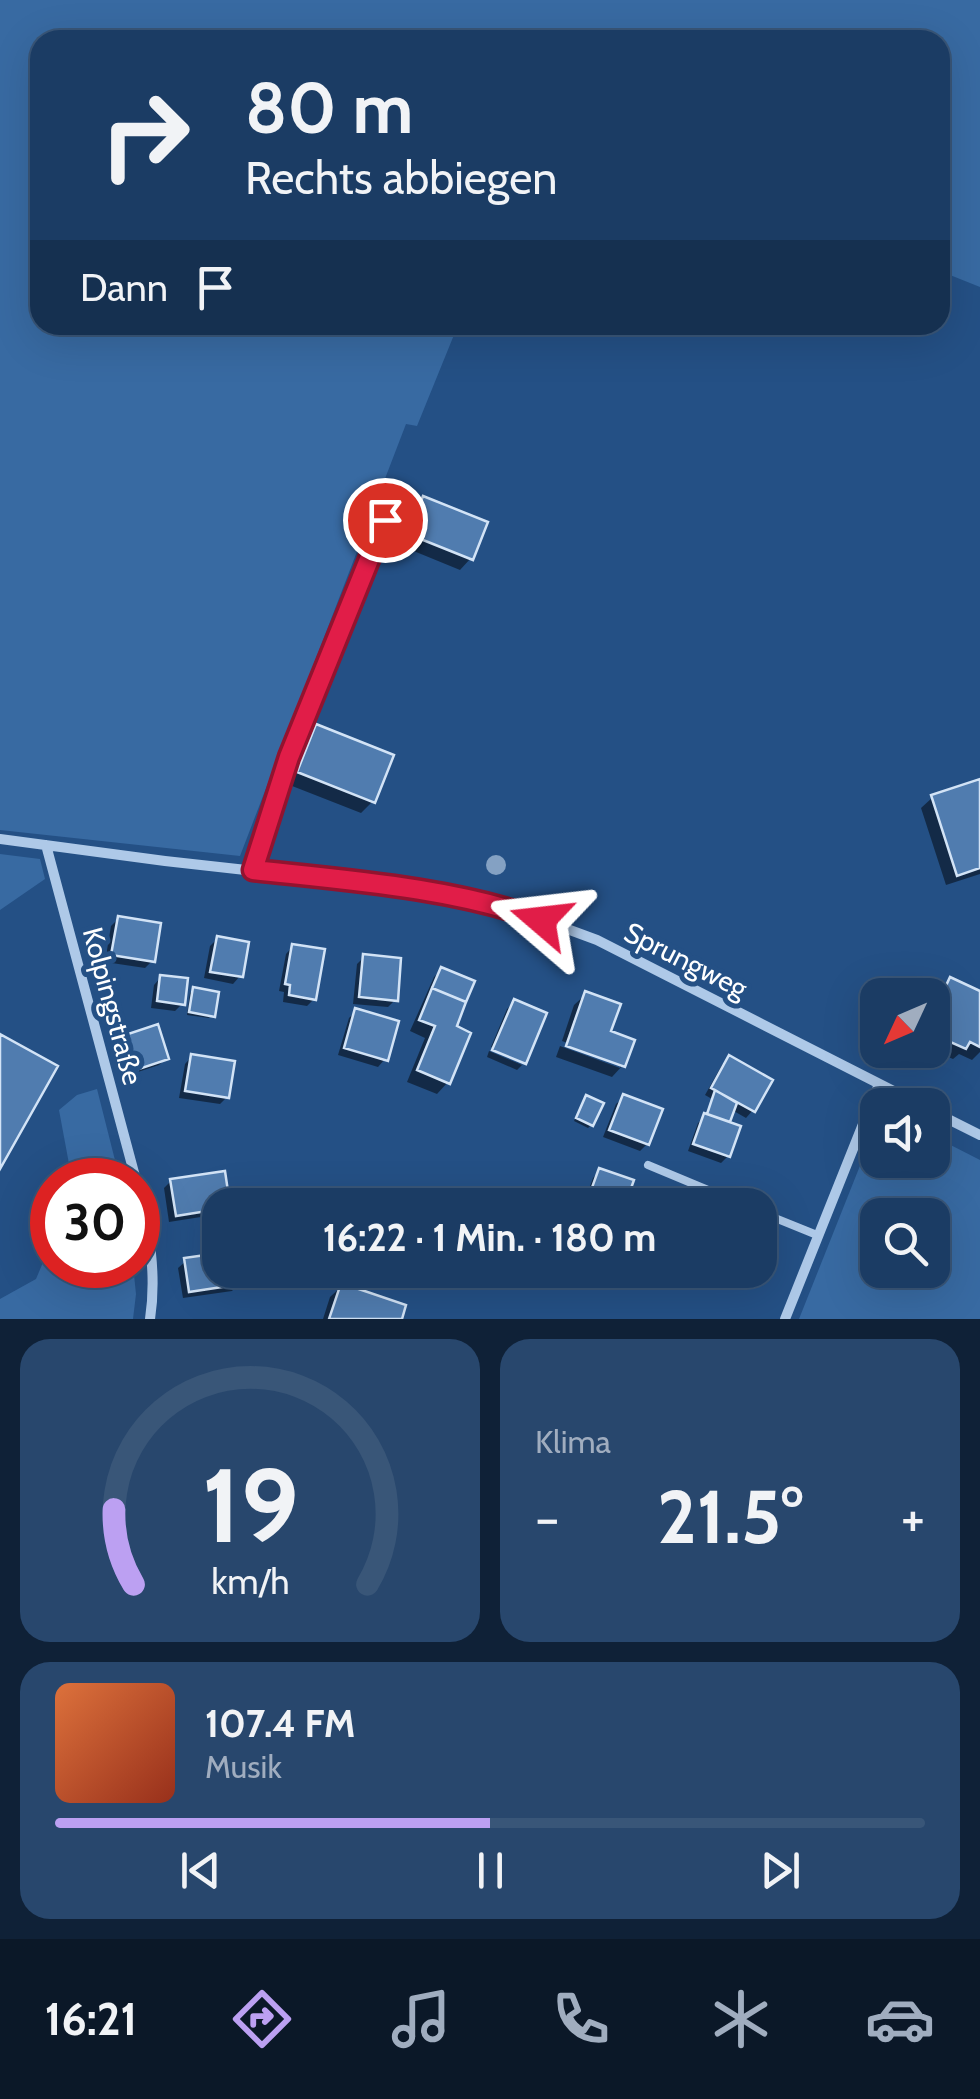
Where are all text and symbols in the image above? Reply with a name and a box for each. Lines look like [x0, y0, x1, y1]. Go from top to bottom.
text: 80 m [245, 65, 413, 151]
icon: right [80, 70, 210, 200]
text: Rechts abbiegen [245, 151, 557, 205]
icon: arrive [188, 260, 243, 315]
text: Dann [80, 264, 168, 311]
pin [343, 478, 428, 563]
icon: arrive [358, 493, 413, 548]
position arrow [489, 868, 593, 972]
street label: Sprungweg [619, 915, 754, 1006]
street label: Kolpingstraße [76, 924, 150, 1088]
north arrow [860, 978, 950, 1068]
map controls [860, 978, 950, 1288]
button: sound [860, 1088, 950, 1178]
speed limit sign: 30 [30, 1158, 160, 1288]
button: search [860, 1198, 950, 1288]
text: 16:22 · 1 Min. · 180 m [323, 1214, 656, 1261]
text: Klima [535, 1422, 611, 1461]
text: 19 [202, 1442, 298, 1568]
text: 21.5° [657, 1471, 803, 1562]
text: − [535, 1484, 559, 1551]
text: + [901, 1484, 925, 1551]
text: km/h [211, 1560, 289, 1603]
text: 107.4 FM [205, 1700, 355, 1747]
text: Musik [205, 1747, 282, 1786]
icon: previous [173, 1843, 228, 1898]
icon: pause [463, 1843, 518, 1898]
icon: next [753, 1843, 808, 1898]
icon: directions [227, 1984, 297, 2054]
icon: music [386, 1984, 456, 2054]
icon: phone [546, 1984, 616, 2054]
icon: climate [706, 1984, 776, 2054]
icon: car [865, 1984, 935, 2054]
text: 16:21 [45, 1992, 137, 2046]

